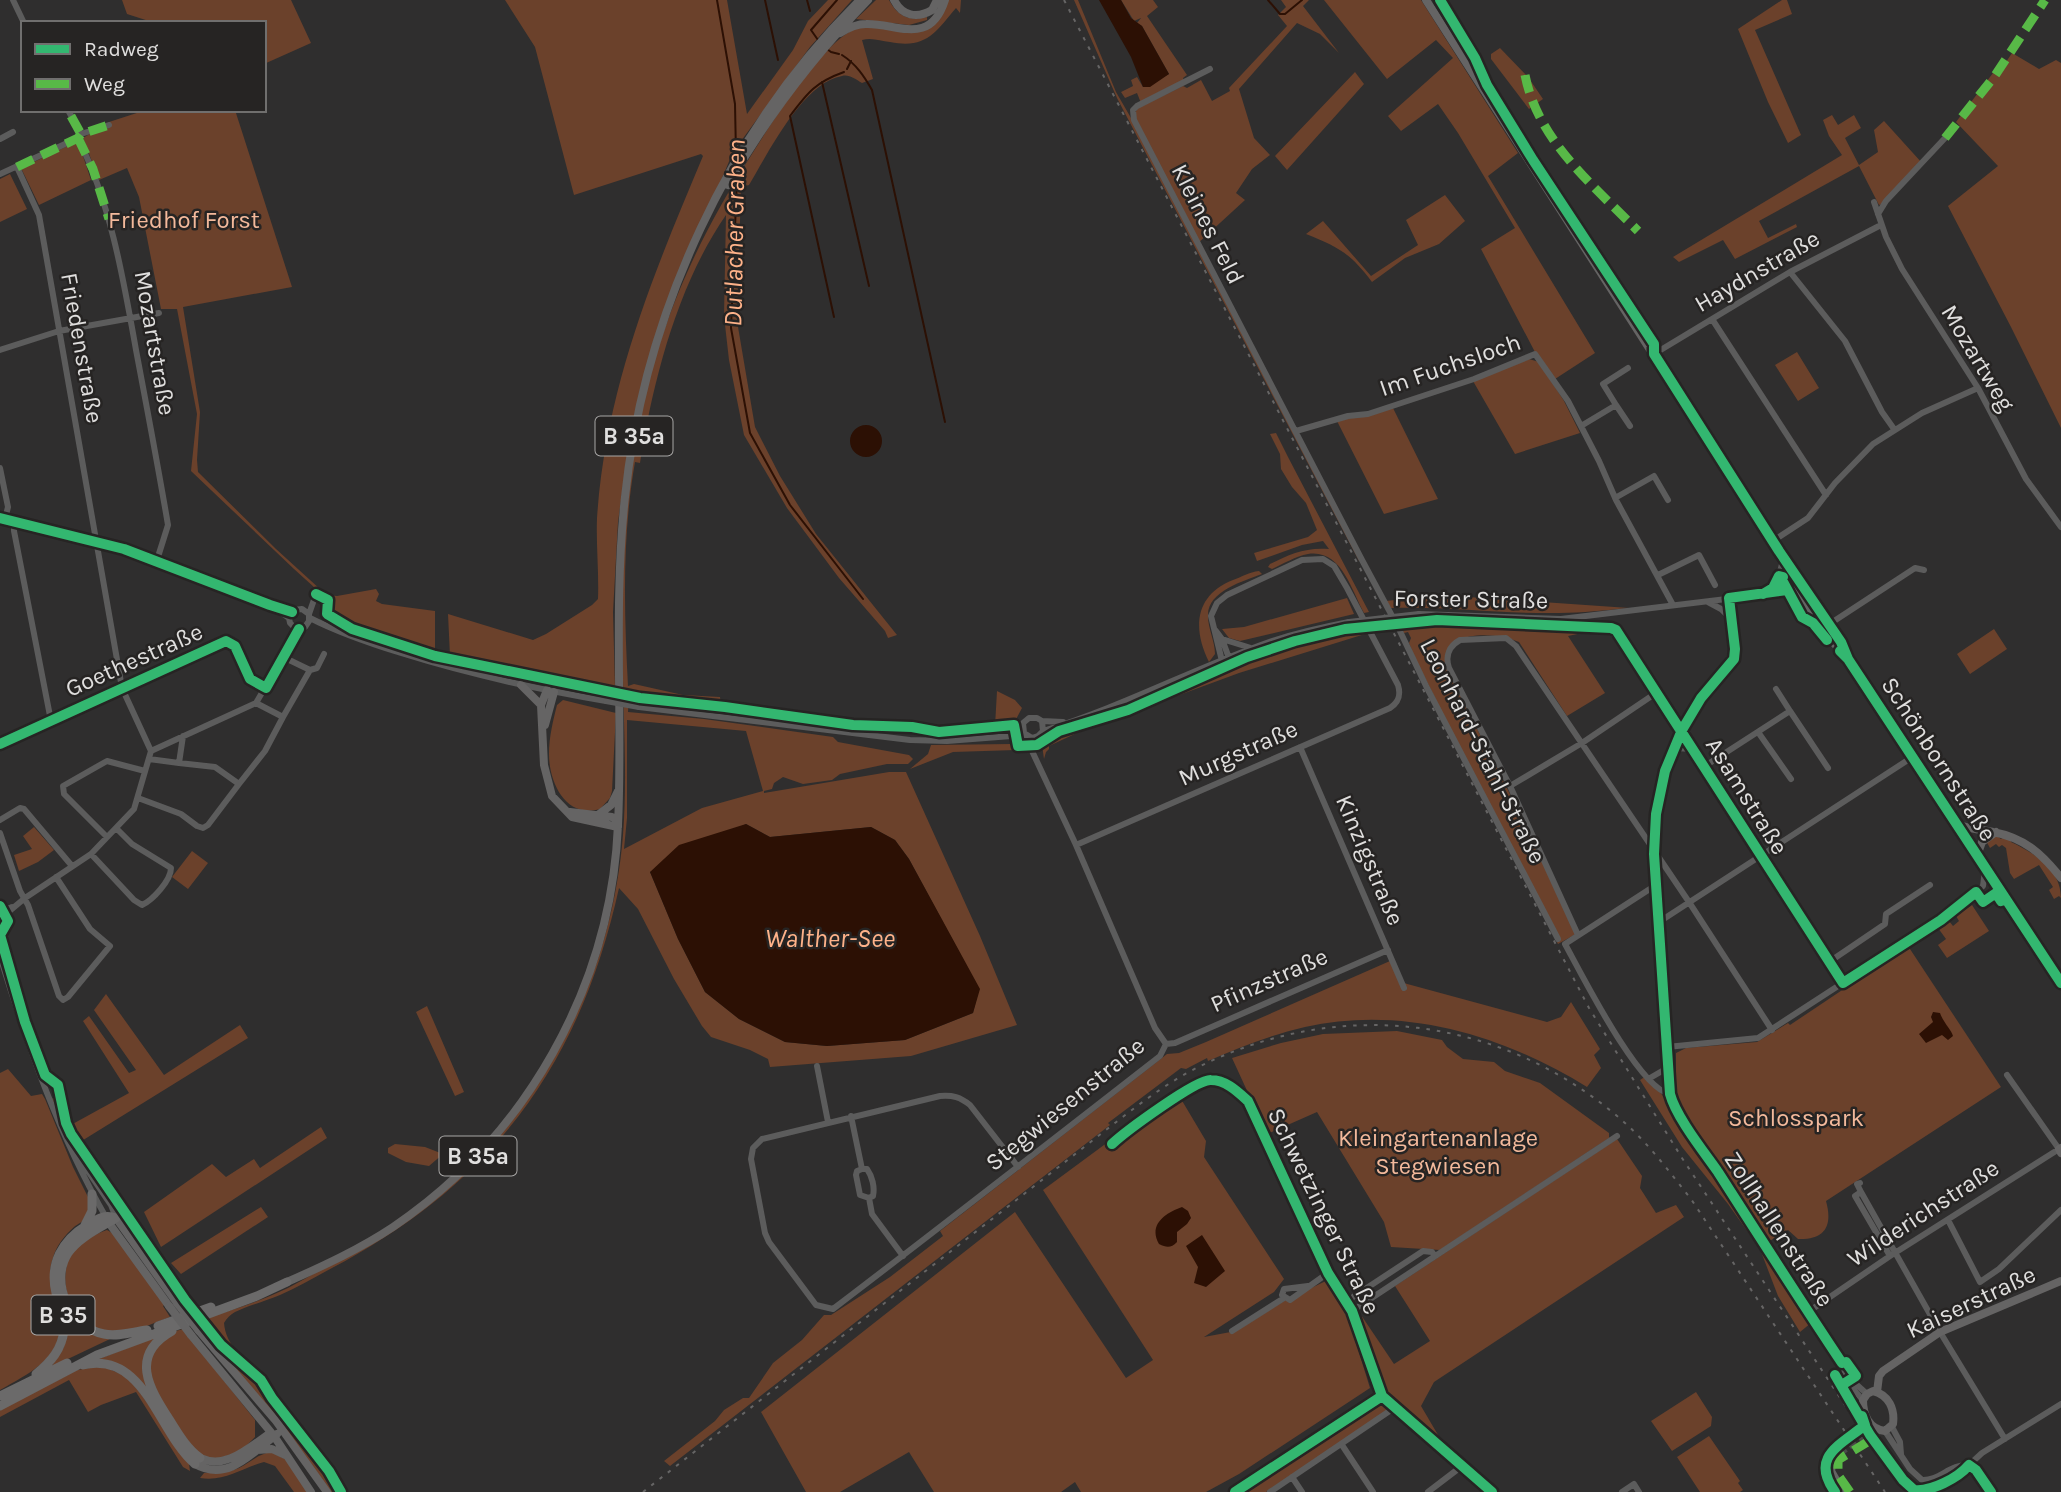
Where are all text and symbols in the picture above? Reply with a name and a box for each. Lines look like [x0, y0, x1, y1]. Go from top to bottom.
legend [21, 21, 266, 112]
text: Radweg [84, 37, 159, 61]
text: Weg [84, 72, 125, 96]
water label: Dutlacher Graben [717, 139, 752, 327]
street label: Kleines Feld [1166, 159, 1250, 289]
park label: Friedhof Forst [108, 206, 260, 234]
street label: Haydnstraße [1690, 224, 1824, 318]
street label: Mozartstraße [129, 269, 181, 417]
street label: Friedenstraße [55, 271, 109, 425]
street label: Mozartweg [1935, 300, 2021, 417]
street label: Im Fuchsloch [1376, 328, 1524, 402]
road number: B 35a [596, 416, 672, 456]
street label: Forster Straße [1394, 584, 1548, 614]
street label: Goethestraße [61, 617, 207, 703]
street label: Leonhard-Stahl-Straße [1414, 634, 1552, 868]
street label: Schönbornstraße [1876, 672, 2002, 846]
street label: Murgstraße [1174, 714, 1302, 792]
street label: Asamstraße [1700, 732, 1794, 860]
street label: Kinzigstraße [1330, 791, 1410, 929]
water label: Walther-See [765, 923, 895, 954]
street label: Pfinzstraße [1206, 942, 1332, 1018]
street label: Stegwiesenstraße [980, 1031, 1150, 1177]
street label: Schwetzinger Straße [1262, 1103, 1386, 1319]
park label: Schlosspark [1728, 1104, 1864, 1132]
park label: Kleingartenanlage Stegwiesen [1338, 1124, 1538, 1180]
road number: B 35a [440, 1136, 516, 1176]
street label: Zollhallenstraße [1718, 1146, 1840, 1312]
street label: Wilderichstraße [1842, 1154, 2004, 1272]
street label: Kaiserstraße [1902, 1260, 2040, 1344]
road number: B 35 [32, 1296, 94, 1334]

